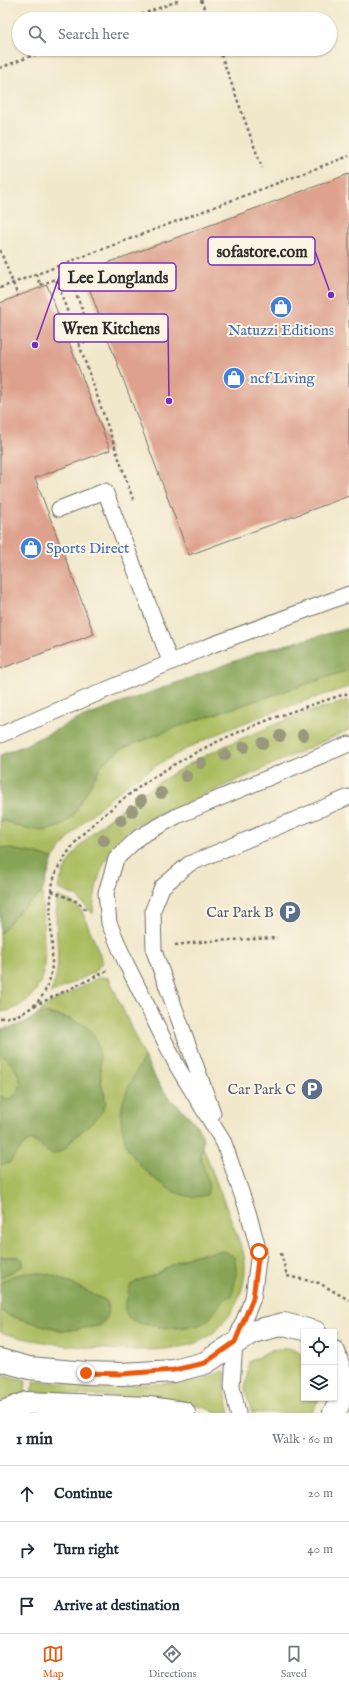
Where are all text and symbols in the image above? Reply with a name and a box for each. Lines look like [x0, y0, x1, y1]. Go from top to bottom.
search box [12, 12, 337, 56]
icon: search [26, 23, 48, 45]
text: Search here [58, 25, 129, 44]
callout: sofastore.com [208, 237, 315, 265]
text: sofastore.com [216, 243, 308, 263]
callout: Lee Longlands [59, 263, 176, 291]
text: Lee Longlands [68, 269, 169, 289]
shop icon: Natuzzi Editions [268, 294, 294, 320]
callout: Wren Kitchens [54, 314, 168, 342]
text: Wren Kitchens [61, 320, 160, 340]
place label: Natuzzi Editions [228, 321, 334, 340]
shop icon: ncf Living [221, 365, 247, 391]
place label: ncf Living [250, 369, 315, 388]
shop icon: Sports Direct [18, 535, 44, 561]
place label: Sports Direct [46, 539, 129, 558]
parking icon: Car Park B [277, 899, 303, 925]
place label: Car Park B [206, 903, 274, 922]
parking icon: Car Park C [299, 1076, 325, 1102]
place label: Car Park C [227, 1080, 296, 1099]
route start [250, 1243, 268, 1261]
map controls [301, 1329, 337, 1401]
button: locate [301, 1329, 337, 1365]
route end [77, 1364, 95, 1382]
button: layers [301, 1365, 337, 1401]
text: 1 min [16, 1429, 53, 1450]
text: Walk · 60 m [272, 1431, 333, 1448]
icon: ahead [16, 1483, 38, 1505]
text: Continue [54, 1484, 112, 1503]
text: 20 m [308, 1485, 333, 1502]
icon: right [16, 1539, 38, 1561]
text: Turn right [54, 1540, 119, 1559]
text: 40 m [307, 1541, 333, 1558]
icon: arrive [16, 1595, 38, 1617]
text: Arrive at destination [54, 1596, 180, 1615]
tab: Map [42, 1643, 64, 1681]
tab: Directions [149, 1643, 196, 1681]
tab: Saved [281, 1643, 307, 1681]

